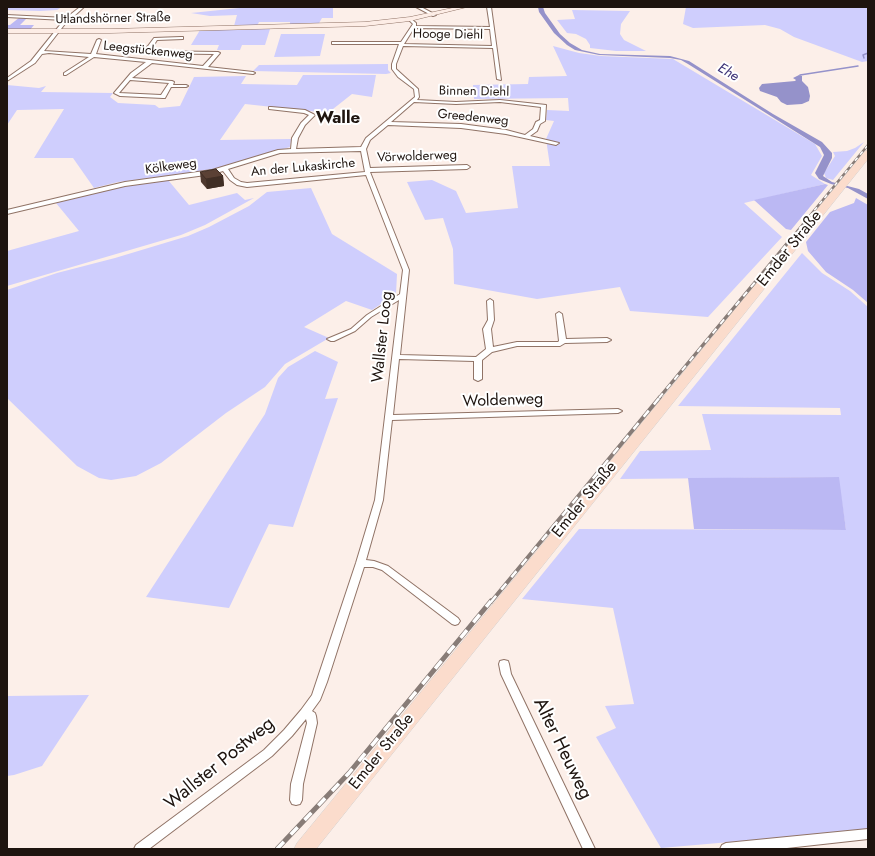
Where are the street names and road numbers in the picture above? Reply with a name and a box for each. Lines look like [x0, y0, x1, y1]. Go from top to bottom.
street label: Utlandshörner Straße [55, 10, 171, 28]
street label: Hooge Diehl [413, 27, 483, 43]
street label: Leegstückenweg [103, 39, 193, 63]
street label: Binnen Diehl [439, 84, 509, 100]
street label: Greedenweg [437, 107, 509, 129]
street label: Vörwolderweg [377, 148, 457, 166]
street label: Kölkeweg [144, 156, 198, 178]
street label: An der Lukaskirche [250, 156, 356, 180]
street label: Emder Straße [754, 207, 826, 291]
street label: Wallster Loog [369, 290, 397, 384]
street label: Woldenweg [462, 390, 544, 412]
street label: Emder Straße [549, 458, 621, 542]
street label: Alter Heuweg [528, 695, 596, 803]
street label: Emder Straße [346, 710, 418, 794]
street label: Wallster Postweg [160, 713, 280, 815]

